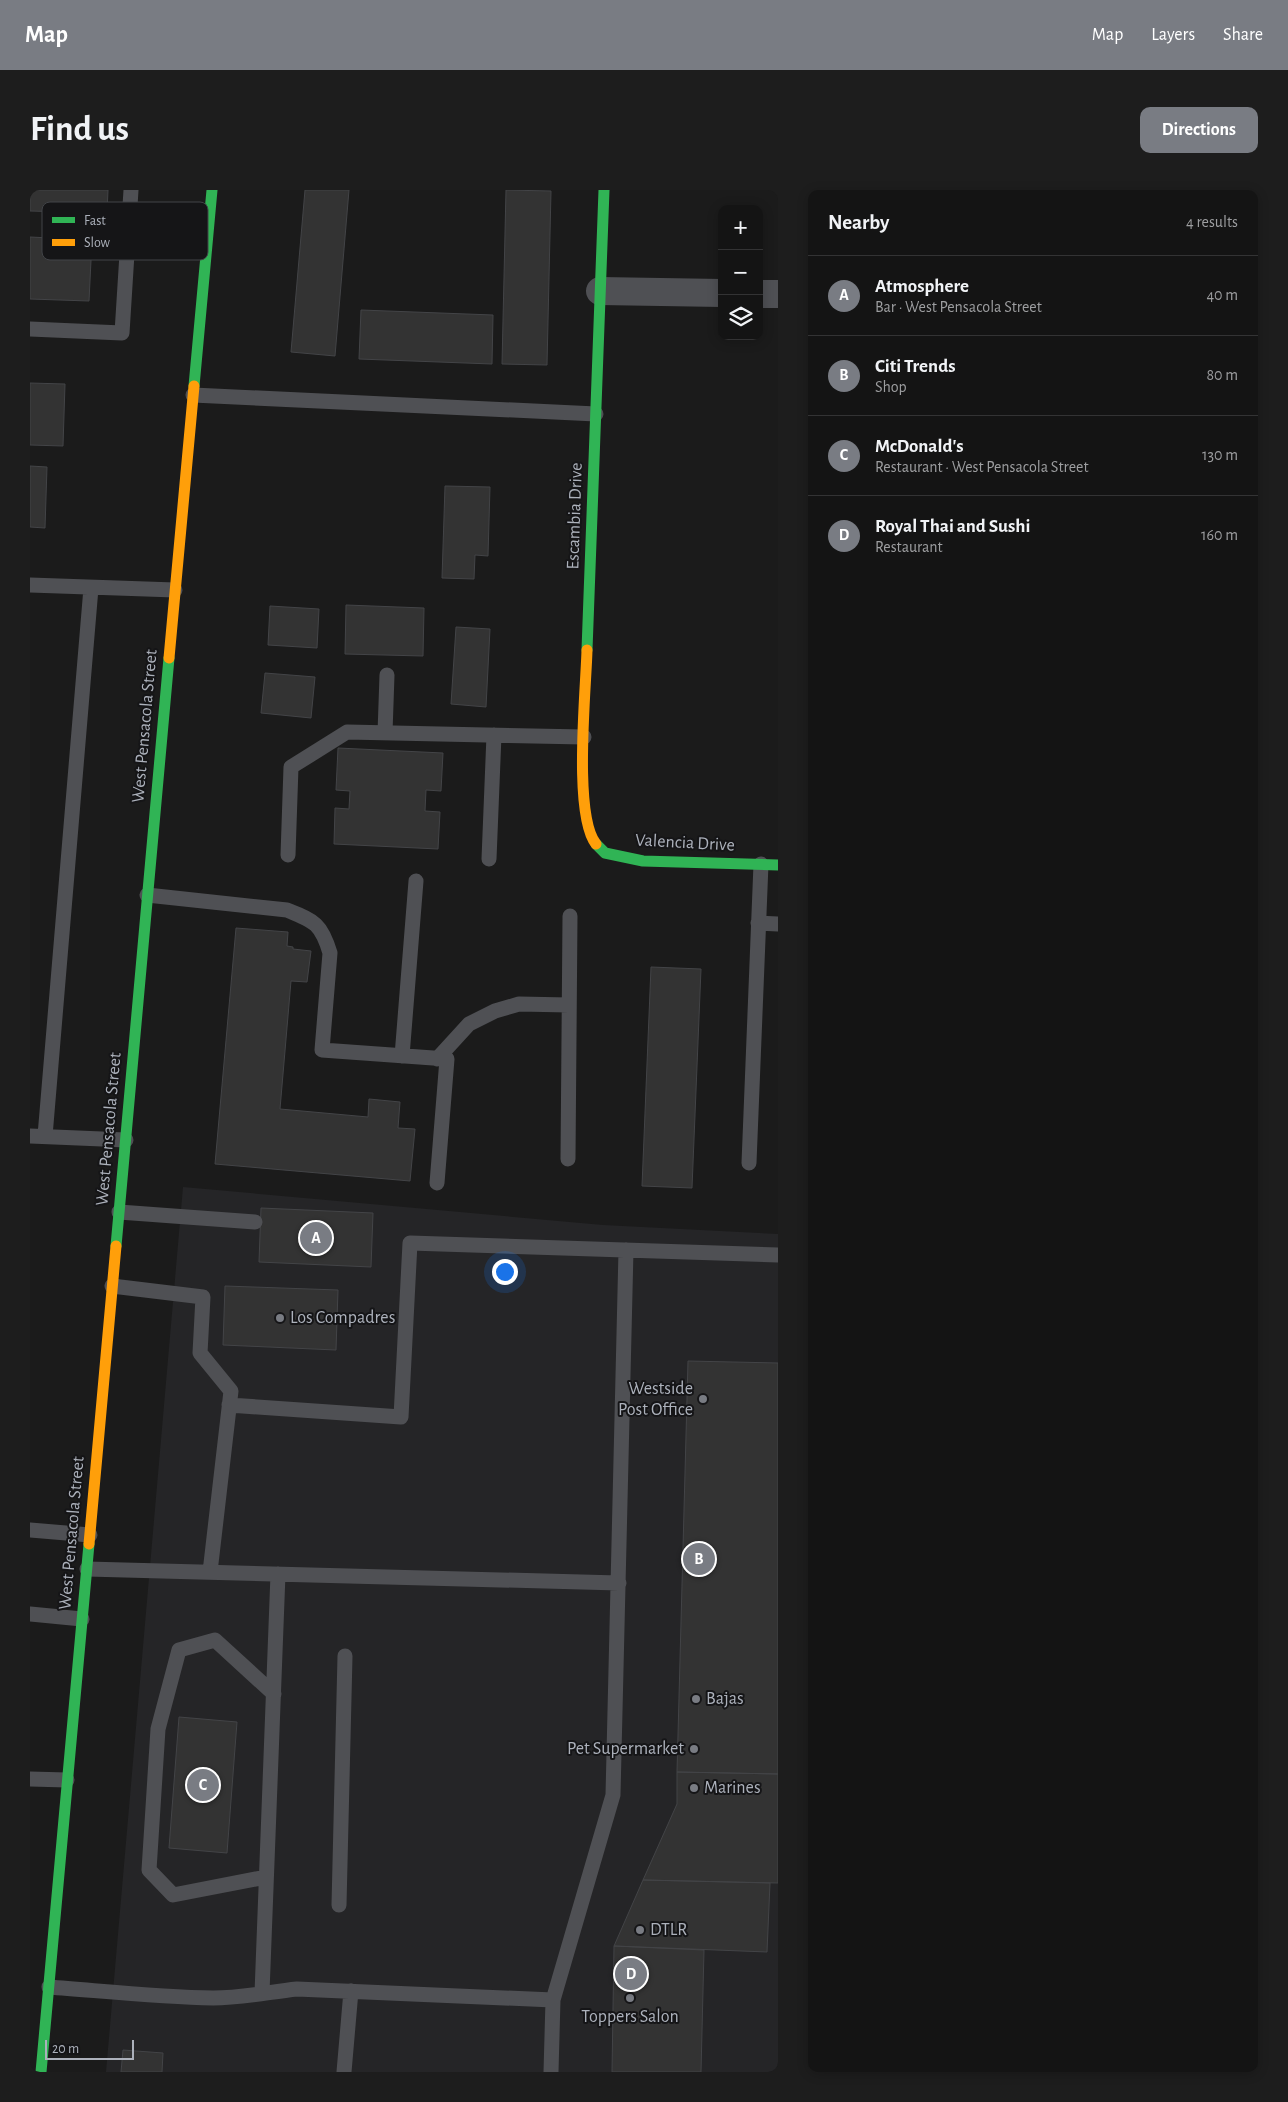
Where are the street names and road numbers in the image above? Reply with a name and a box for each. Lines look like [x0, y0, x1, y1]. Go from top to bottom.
street label: Escambia Drive [564, 462, 586, 570]
street label: West Pensacola Street [129, 648, 161, 803]
street label: Valencia Drive [635, 831, 735, 855]
street label: West Pensacola Street [93, 1051, 125, 1206]
street label: West Pensacola Street [56, 1455, 88, 1610]

